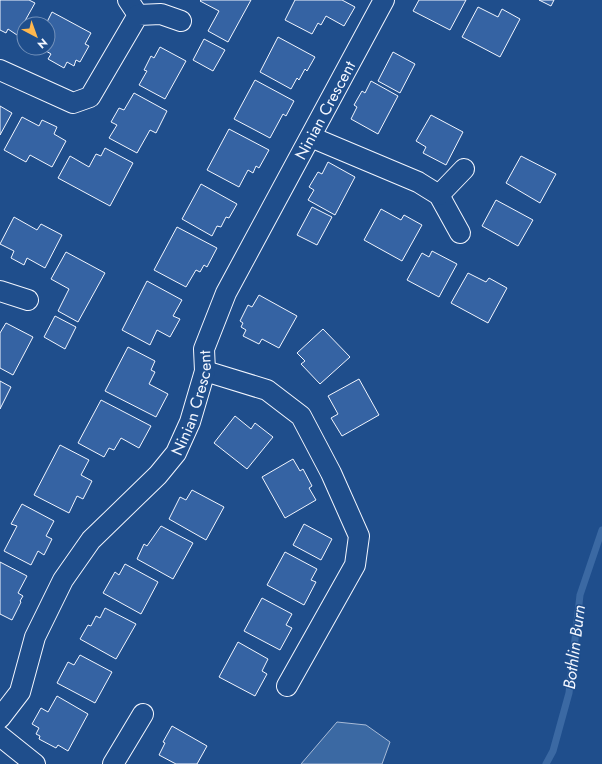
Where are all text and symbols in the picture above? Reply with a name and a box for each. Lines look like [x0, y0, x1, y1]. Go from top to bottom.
north arrow [16, 16, 56, 56]
text: N [34, 35, 51, 52]
street label: Ninian Crescent [289, 57, 361, 164]
street label: Ninian Crescent [165, 350, 217, 459]
water label: Bothlin Burn [557, 603, 591, 691]

